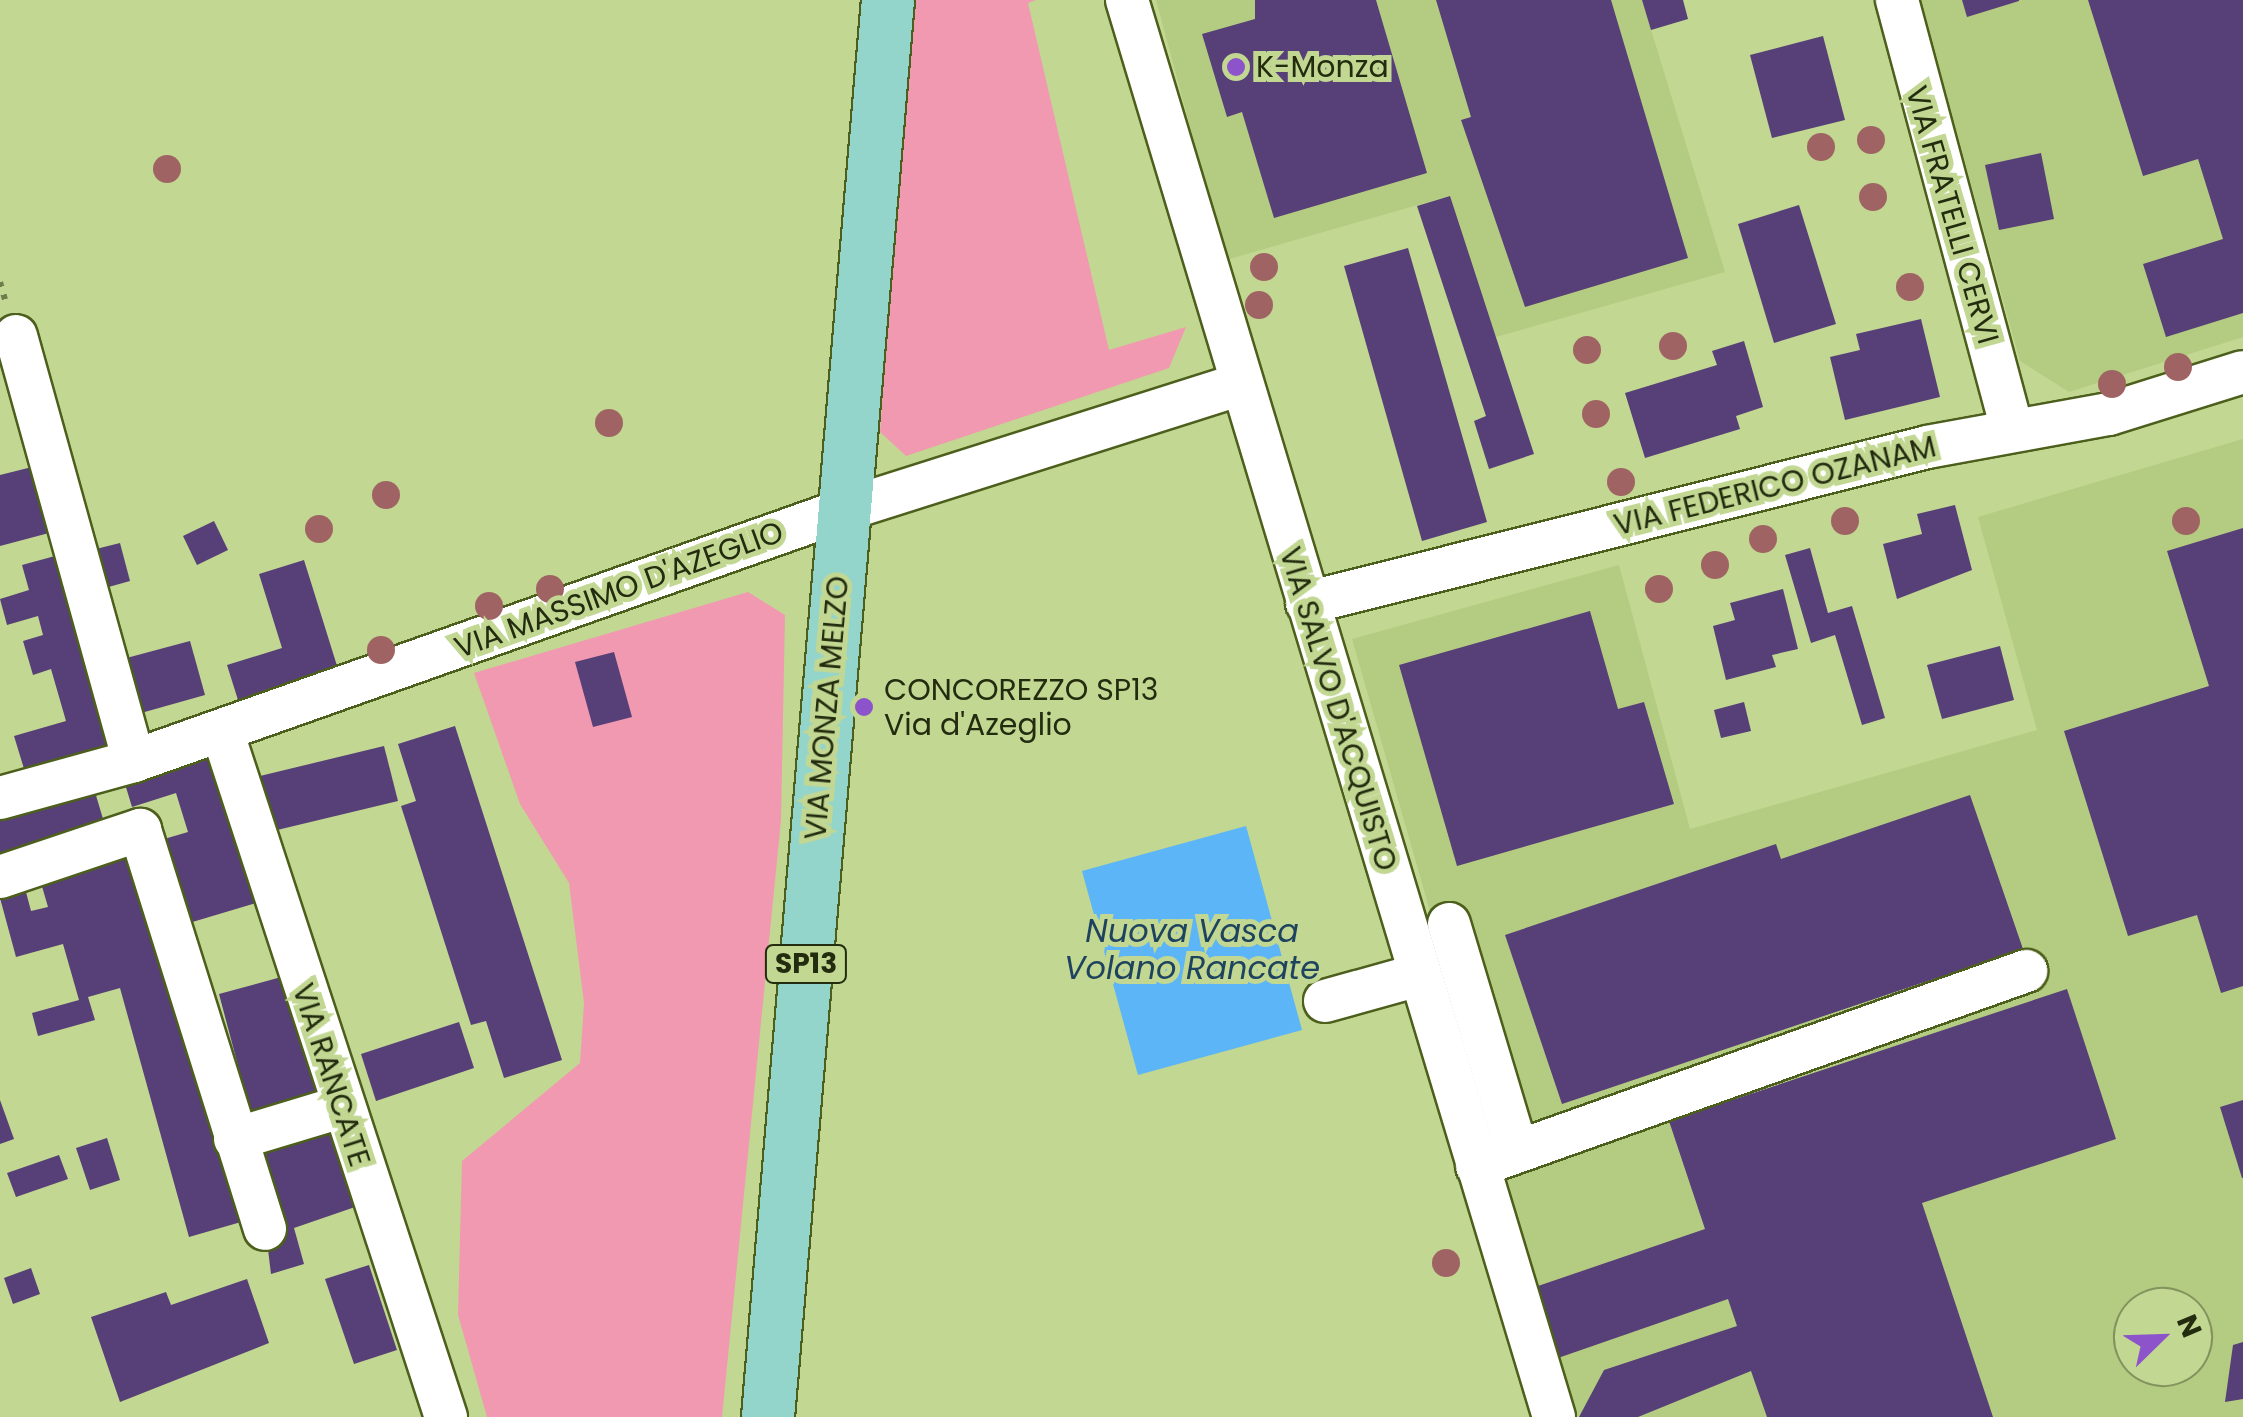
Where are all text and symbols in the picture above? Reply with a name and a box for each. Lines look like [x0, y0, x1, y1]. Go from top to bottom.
place label: K-Monza [1256, 49, 1389, 85]
marker: K-Monza [1225, 56, 1247, 78]
street label: VIA FRATELLI CERVI [1898, 82, 2006, 348]
street label: VIA FEDERICO OZANAM [1610, 429, 1940, 543]
street label: VIA MASSIMO D'AZEGLIO [450, 514, 788, 666]
street label: VIA SALVO D'ACQUISTO [1272, 543, 1404, 875]
street label: VIA MONZA MELZO [798, 575, 856, 841]
place label: CONCOREZZO SP13 Via d'Azeglio [884, 672, 1158, 742]
marker: CONCOREZZO SP13 Via d'Azeglio [853, 696, 875, 718]
water label: Nuova Vasca Volano Rancate [1064, 913, 1320, 988]
road number: SP13 [764, 941, 848, 987]
street label: VIA RANCATE [284, 979, 378, 1171]
north arrow [2113, 1287, 2213, 1387]
text: N [2167, 1309, 2211, 1343]

